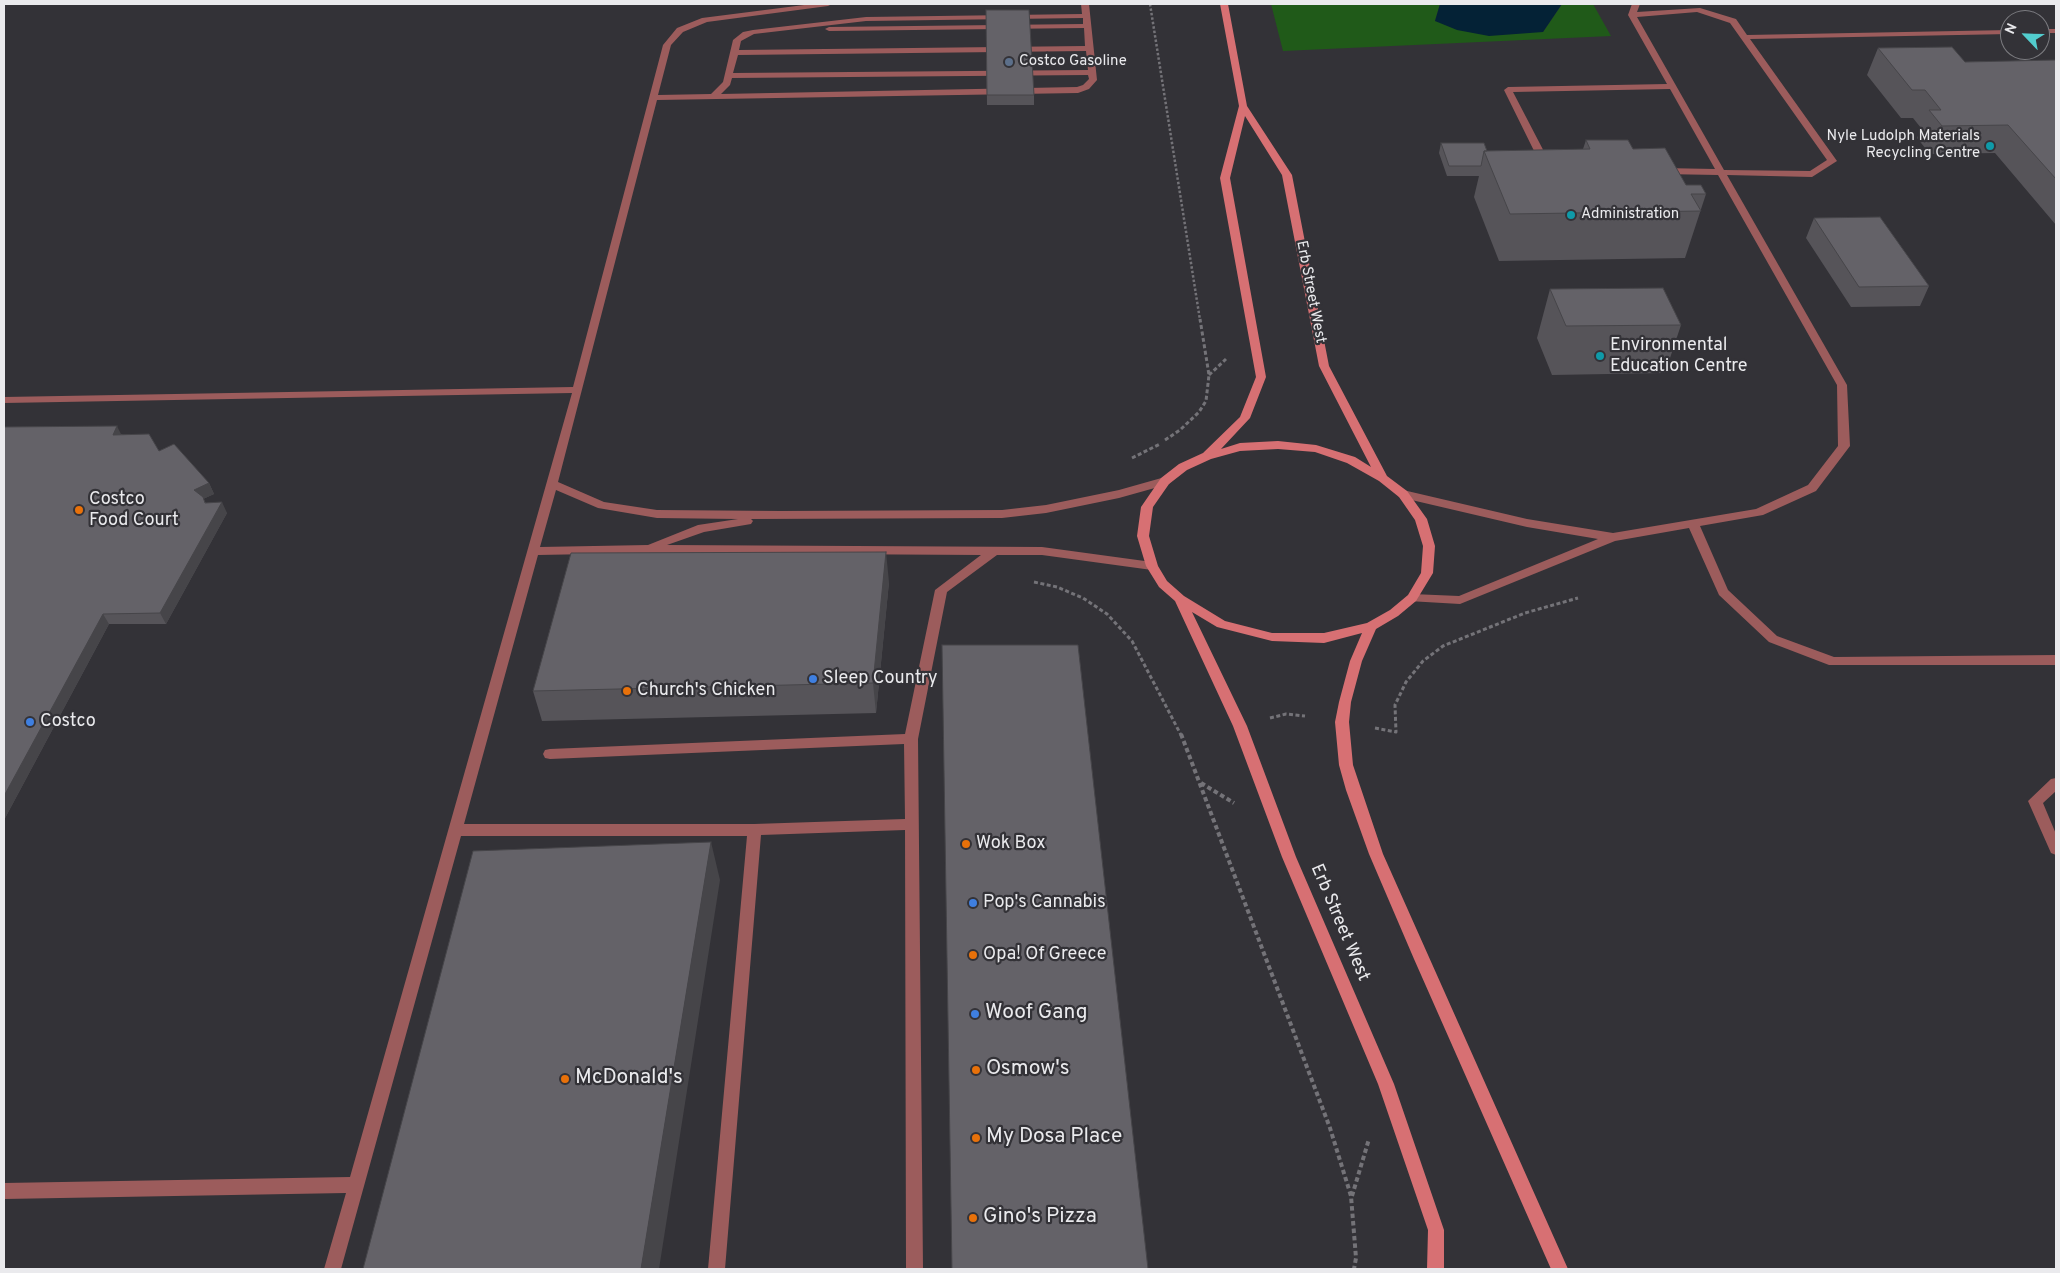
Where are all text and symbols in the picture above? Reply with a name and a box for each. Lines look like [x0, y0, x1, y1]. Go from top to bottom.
north arrow [2000, 10, 2050, 60]
text: N [2002, 21, 2022, 37]
place label: Costco Gasoline [1019, 53, 1127, 71]
marker: Costco Gasoline [1003, 56, 1015, 68]
place label: Nyle Ludolph Materials Recycling Centre [1827, 128, 1980, 163]
marker: Nyle Ludolph Materials Recycling Centre [1984, 140, 1996, 152]
place label: Administration [1581, 206, 1679, 224]
marker: Administration [1565, 209, 1577, 221]
street label: Erb Street West [1291, 239, 1329, 345]
place label: Environmental Education Centre [1610, 335, 1747, 378]
marker: Environmental Education Centre [1594, 350, 1606, 362]
place label: Costco Food Court [89, 489, 179, 532]
marker: Costco Food Court [73, 504, 85, 516]
place label: Sleep Country [823, 668, 937, 690]
marker: Sleep Country [807, 673, 819, 685]
place label: Church's Chicken [637, 680, 776, 702]
marker: Church's Chicken [621, 685, 633, 697]
place label: Costco [40, 711, 96, 733]
marker: Costco [24, 716, 36, 728]
place label: Wok Box [976, 833, 1046, 855]
marker: Wok Box [960, 838, 972, 850]
street label: Erb Street West [1305, 861, 1373, 985]
place label: Pop's Cannabis [983, 892, 1106, 914]
marker: Pop's Cannabis [967, 897, 979, 909]
place label: Opa! Of Greece [983, 944, 1106, 966]
marker: Opa! Of Greece [967, 949, 979, 961]
place label: Woof Gang [985, 1001, 1087, 1027]
marker: Woof Gang [969, 1008, 981, 1020]
place label: Osmow's [986, 1057, 1070, 1083]
marker: Osmow's [970, 1064, 982, 1076]
place label: McDonald's [575, 1066, 683, 1092]
marker: McDonald's [559, 1073, 571, 1085]
place label: My Dosa Place [986, 1125, 1122, 1151]
marker: My Dosa Place [970, 1132, 982, 1144]
place label: Gino's Pizza [983, 1205, 1097, 1231]
marker: Gino's Pizza [967, 1212, 979, 1224]

